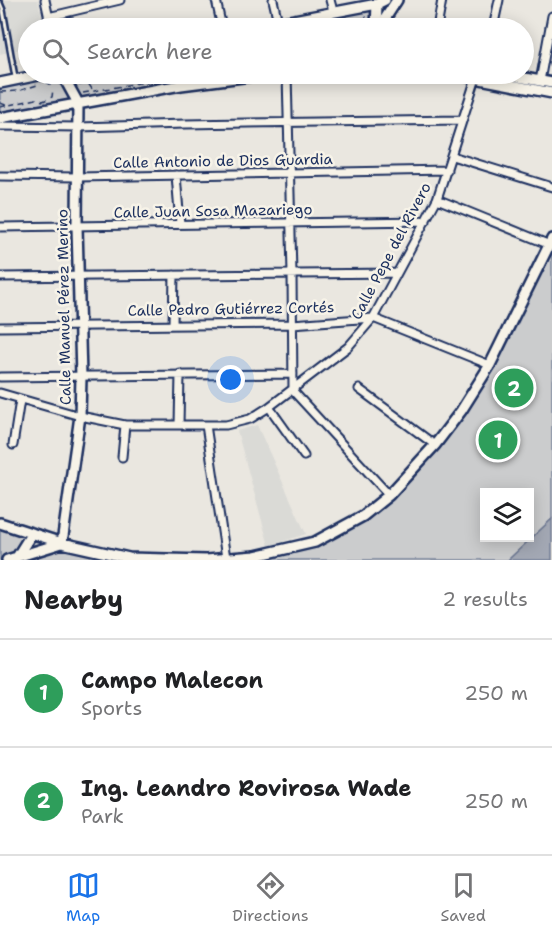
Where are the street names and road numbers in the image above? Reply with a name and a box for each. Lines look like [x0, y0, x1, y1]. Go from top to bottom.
street label: Calle Antonio de Dios Guardia [113, 149, 334, 173]
street label: Calle Pepe del Rivero [346, 179, 436, 323]
street label: Calle Juan Sosa Mazariego [113, 199, 313, 223]
street label: Calle Manuel Pérez Merino [52, 209, 76, 405]
street label: Calle Pedro Gutiérrez Cortés [127, 297, 335, 321]

